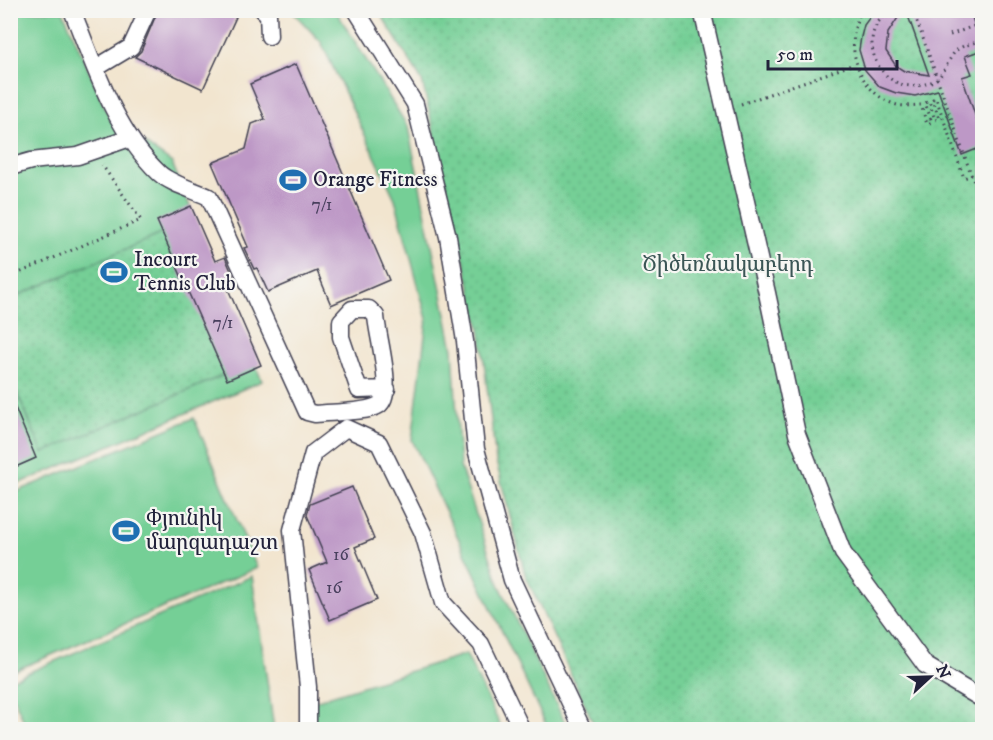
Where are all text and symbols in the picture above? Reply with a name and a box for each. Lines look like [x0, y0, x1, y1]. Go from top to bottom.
scale bar [768, 33, 897, 71]
text: 50 m [777, 44, 813, 66]
sports icon: Orange Fitness [278, 165, 308, 195]
place label: Orange Fitness [313, 167, 438, 193]
house number: 7/1 [312, 194, 332, 216]
place label: Incourt Tennis Club [134, 247, 236, 297]
park label: Ծիծեռնակաբերդ [643, 252, 814, 278]
sports icon: Incourt Tennis Club [99, 257, 129, 287]
house number: 7/1 [213, 312, 233, 334]
place label: Փյունիկ մարզադաշտ [146, 506, 278, 556]
sports icon: Փյունիկ մարզադաշտ [111, 516, 141, 546]
house number: 16 [333, 544, 350, 566]
house number: 16 [326, 577, 343, 599]
north arrow [900, 647, 960, 707]
text: N [931, 662, 955, 682]

